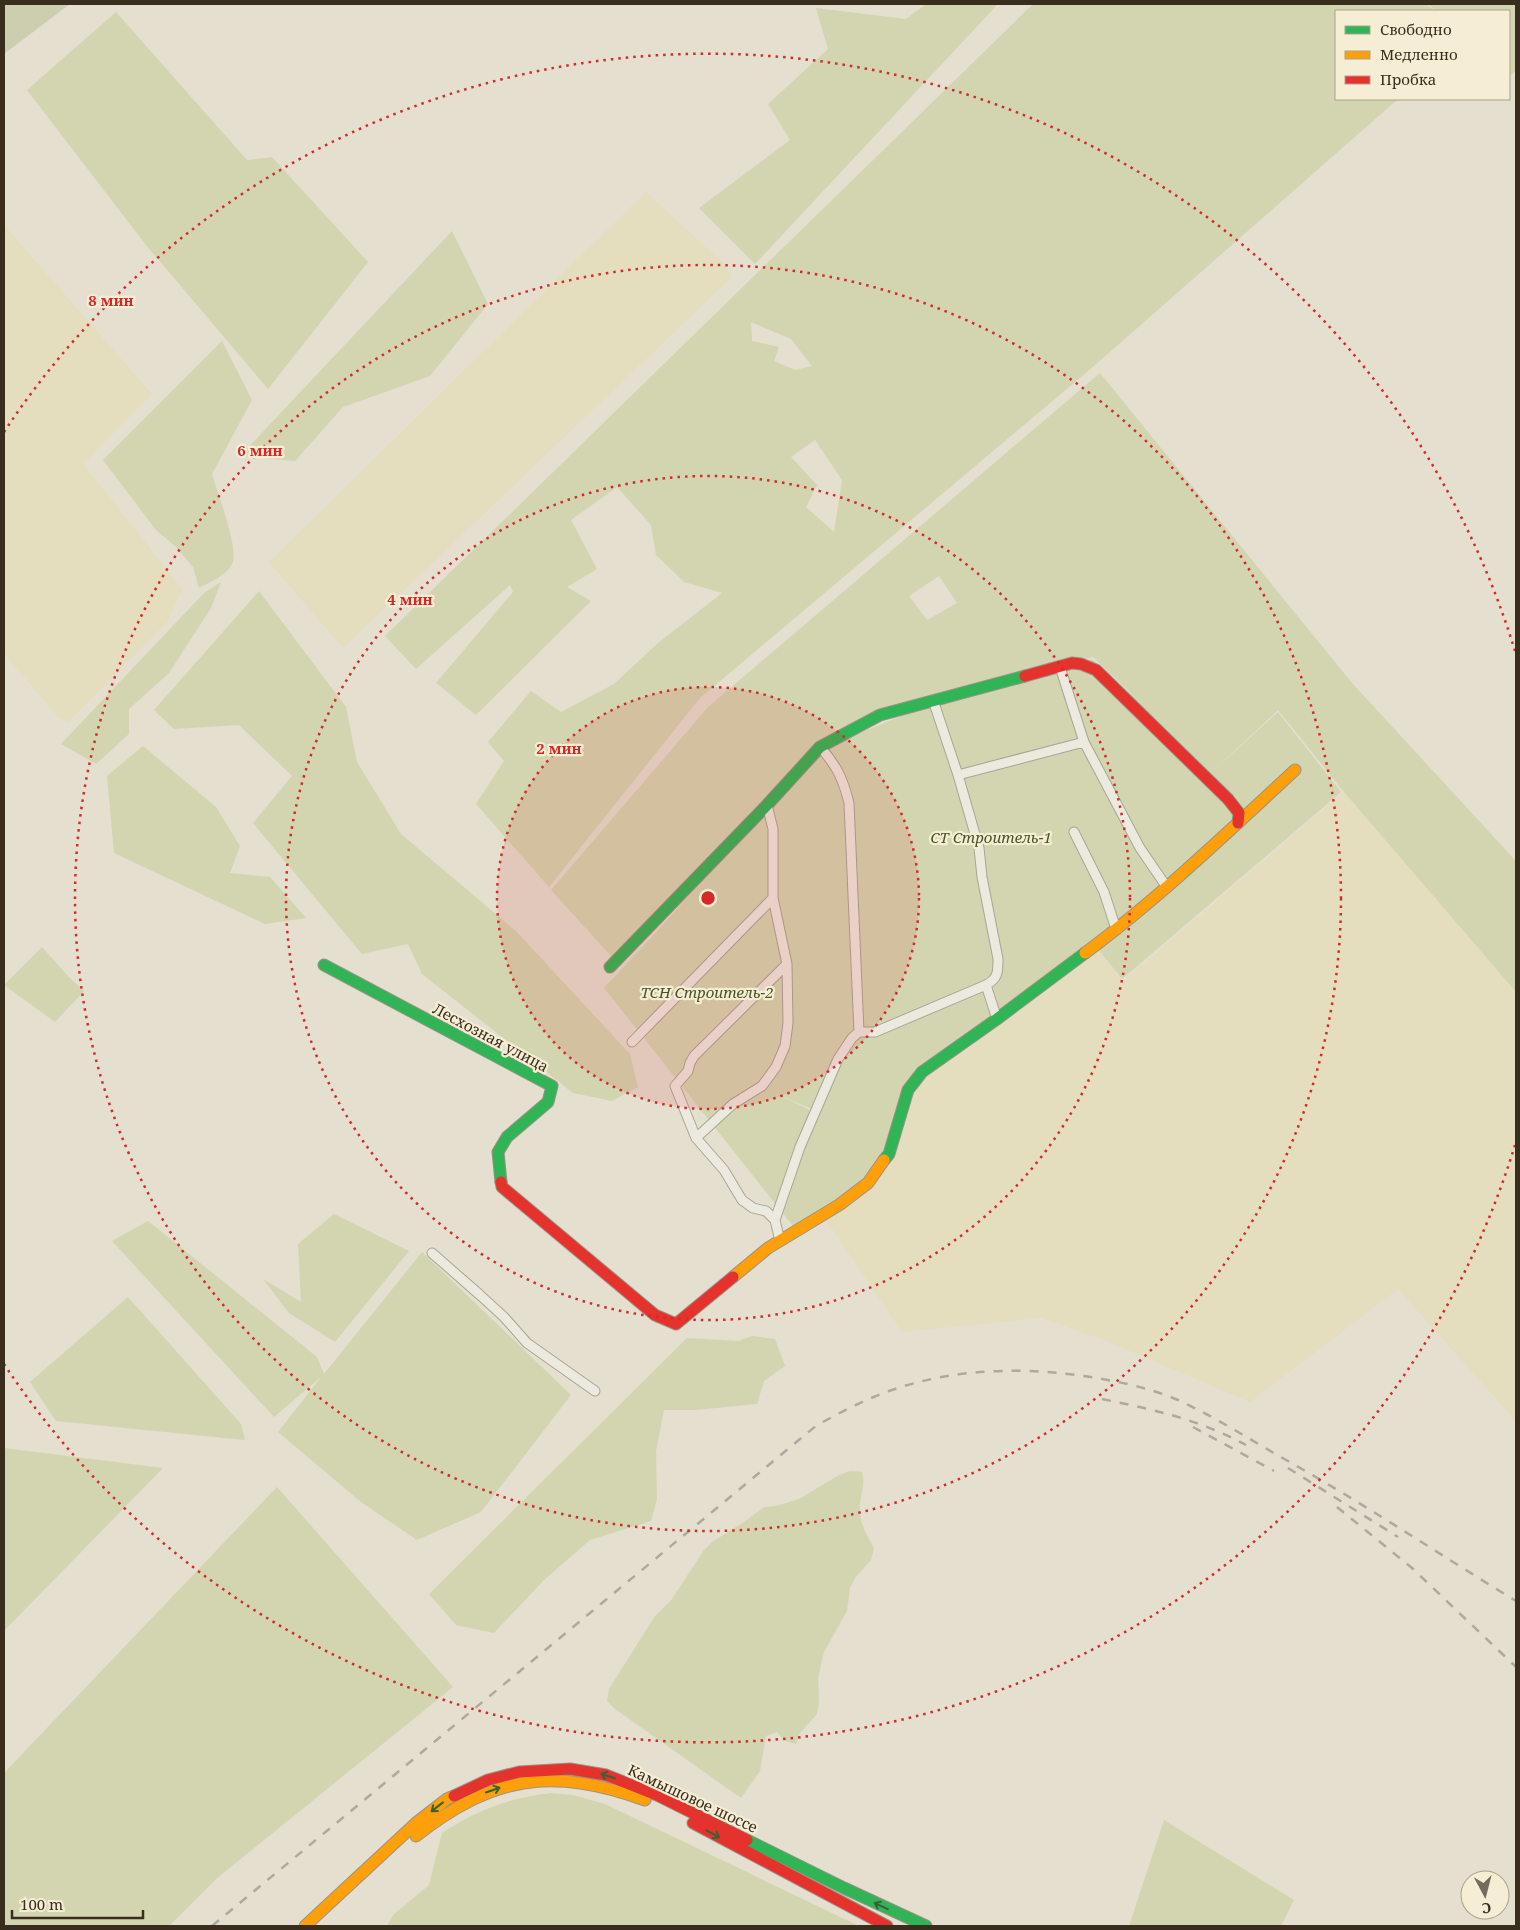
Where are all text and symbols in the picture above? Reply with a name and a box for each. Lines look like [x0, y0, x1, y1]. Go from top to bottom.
legend [1335, 10, 1510, 100]
text: Свободно [1380, 19, 1452, 39]
text: Медленно [1380, 44, 1458, 64]
text: Пробка [1380, 69, 1436, 89]
text: 8 мин [88, 290, 134, 310]
text: 6 мин [237, 440, 283, 460]
text: 4 мин [387, 589, 433, 609]
text: 2 мин [536, 738, 582, 758]
park label: СТ Строитель-1 [930, 827, 1052, 847]
centre of rings [699, 889, 717, 907]
park label: ТСН Строитель-2 [640, 982, 774, 1002]
street label: Лесхозная улица [430, 998, 552, 1076]
street label: Камышовое шоссе [625, 1759, 761, 1837]
one-way arrow [601, 1771, 617, 1781]
one-way arrow [485, 1785, 501, 1794]
one-way arrow [431, 1801, 444, 1812]
one-way arrow [706, 1829, 721, 1839]
north arrow [1460, 1870, 1510, 1920]
scale bar [12, 1888, 144, 1920]
text: 100 m [20, 1894, 63, 1914]
text: С [1481, 1898, 1492, 1918]
one-way arrow [874, 1900, 889, 1910]

